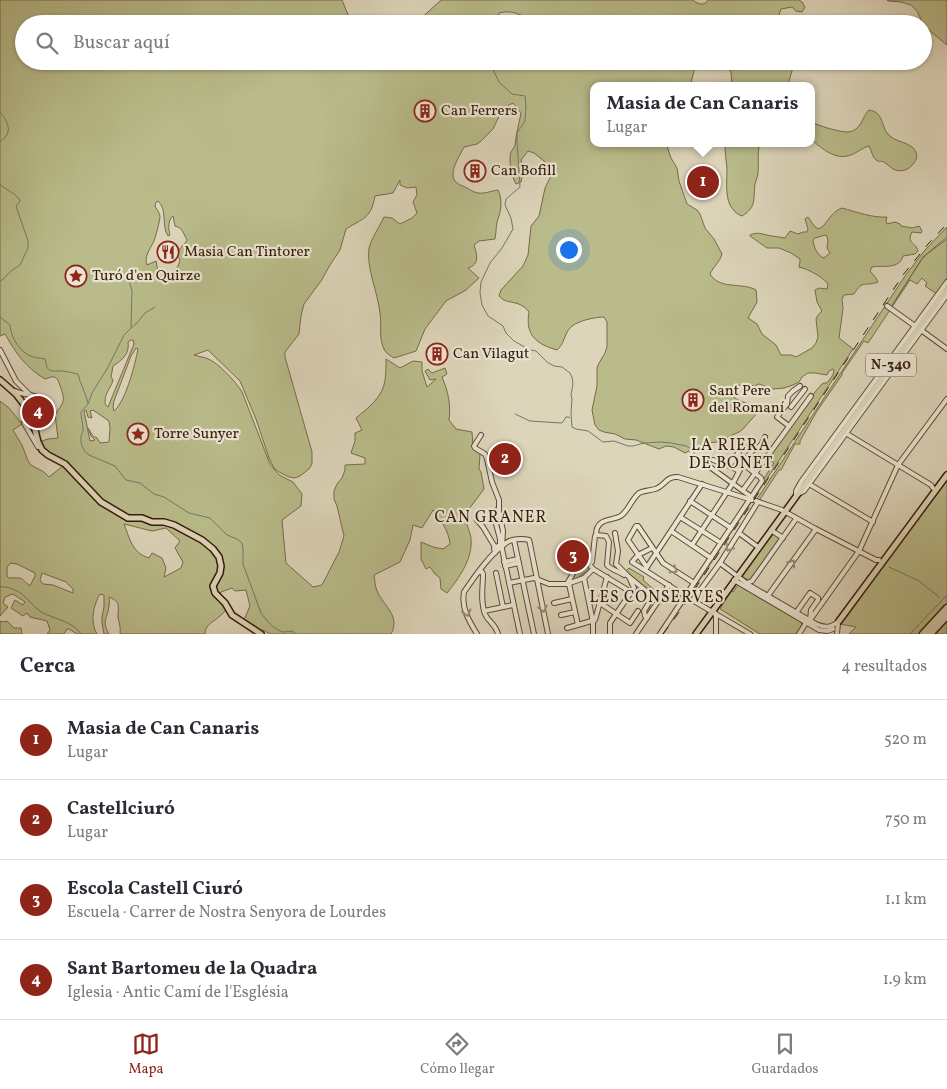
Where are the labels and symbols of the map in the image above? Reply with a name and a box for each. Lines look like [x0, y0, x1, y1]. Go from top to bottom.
building icon: Can Ferrers [413, 99, 437, 123]
place label: Can Ferrers [441, 101, 517, 122]
building icon: Can Bofill [463, 159, 487, 183]
place label: Can Bofill [491, 161, 556, 182]
pin: 1 [687, 163, 719, 201]
your location [556, 237, 582, 263]
restaurant icon: Masia Can Tintorer [156, 240, 180, 264]
place label: Masia Can Tintorer [184, 242, 310, 263]
place icon: Turó d'en Quirze [64, 264, 88, 288]
place label: Turó d'en Quirze [92, 266, 201, 287]
building icon: Can Vilagut [425, 342, 449, 366]
place label: Can Vilagut [453, 344, 529, 365]
road number: N-340 [866, 354, 916, 376]
place label: Sant Pere del Romaní [709, 381, 785, 419]
building icon: Sant Pere del Romaní [681, 388, 705, 412]
pin: 4 [22, 393, 54, 431]
place icon: Torre Sunyer [126, 422, 150, 446]
place label: Torre Sunyer [154, 424, 239, 445]
district label: LA RIERA DE BONET [689, 435, 773, 475]
pin: 2 [489, 440, 521, 478]
district label: CAN GRANER [435, 507, 547, 529]
pin: 3 [557, 537, 589, 575]
one-way arrow [726, 542, 736, 551]
one-way arrow [786, 559, 795, 569]
one-way arrow [668, 564, 677, 573]
district label: LES CONSERVES [589, 587, 725, 609]
one-way arrow [537, 604, 548, 613]
one-way arrow [461, 608, 471, 617]

